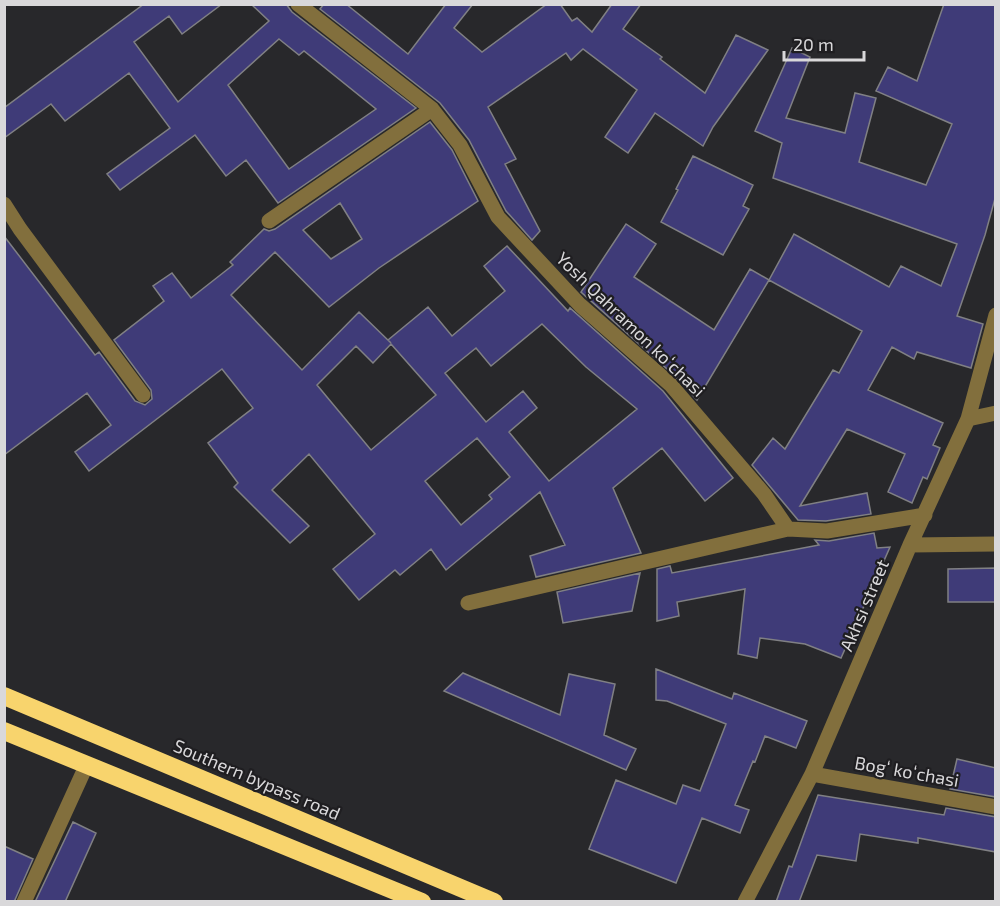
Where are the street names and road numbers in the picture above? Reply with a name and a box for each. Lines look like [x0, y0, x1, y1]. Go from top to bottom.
street label: Yosh Qahramon koʻchasi [552, 247, 710, 401]
street label: Akhsi street [835, 556, 893, 654]
street label: Southern bypass road [170, 734, 344, 824]
street label: Bogʻ koʻchasi [853, 751, 961, 791]

